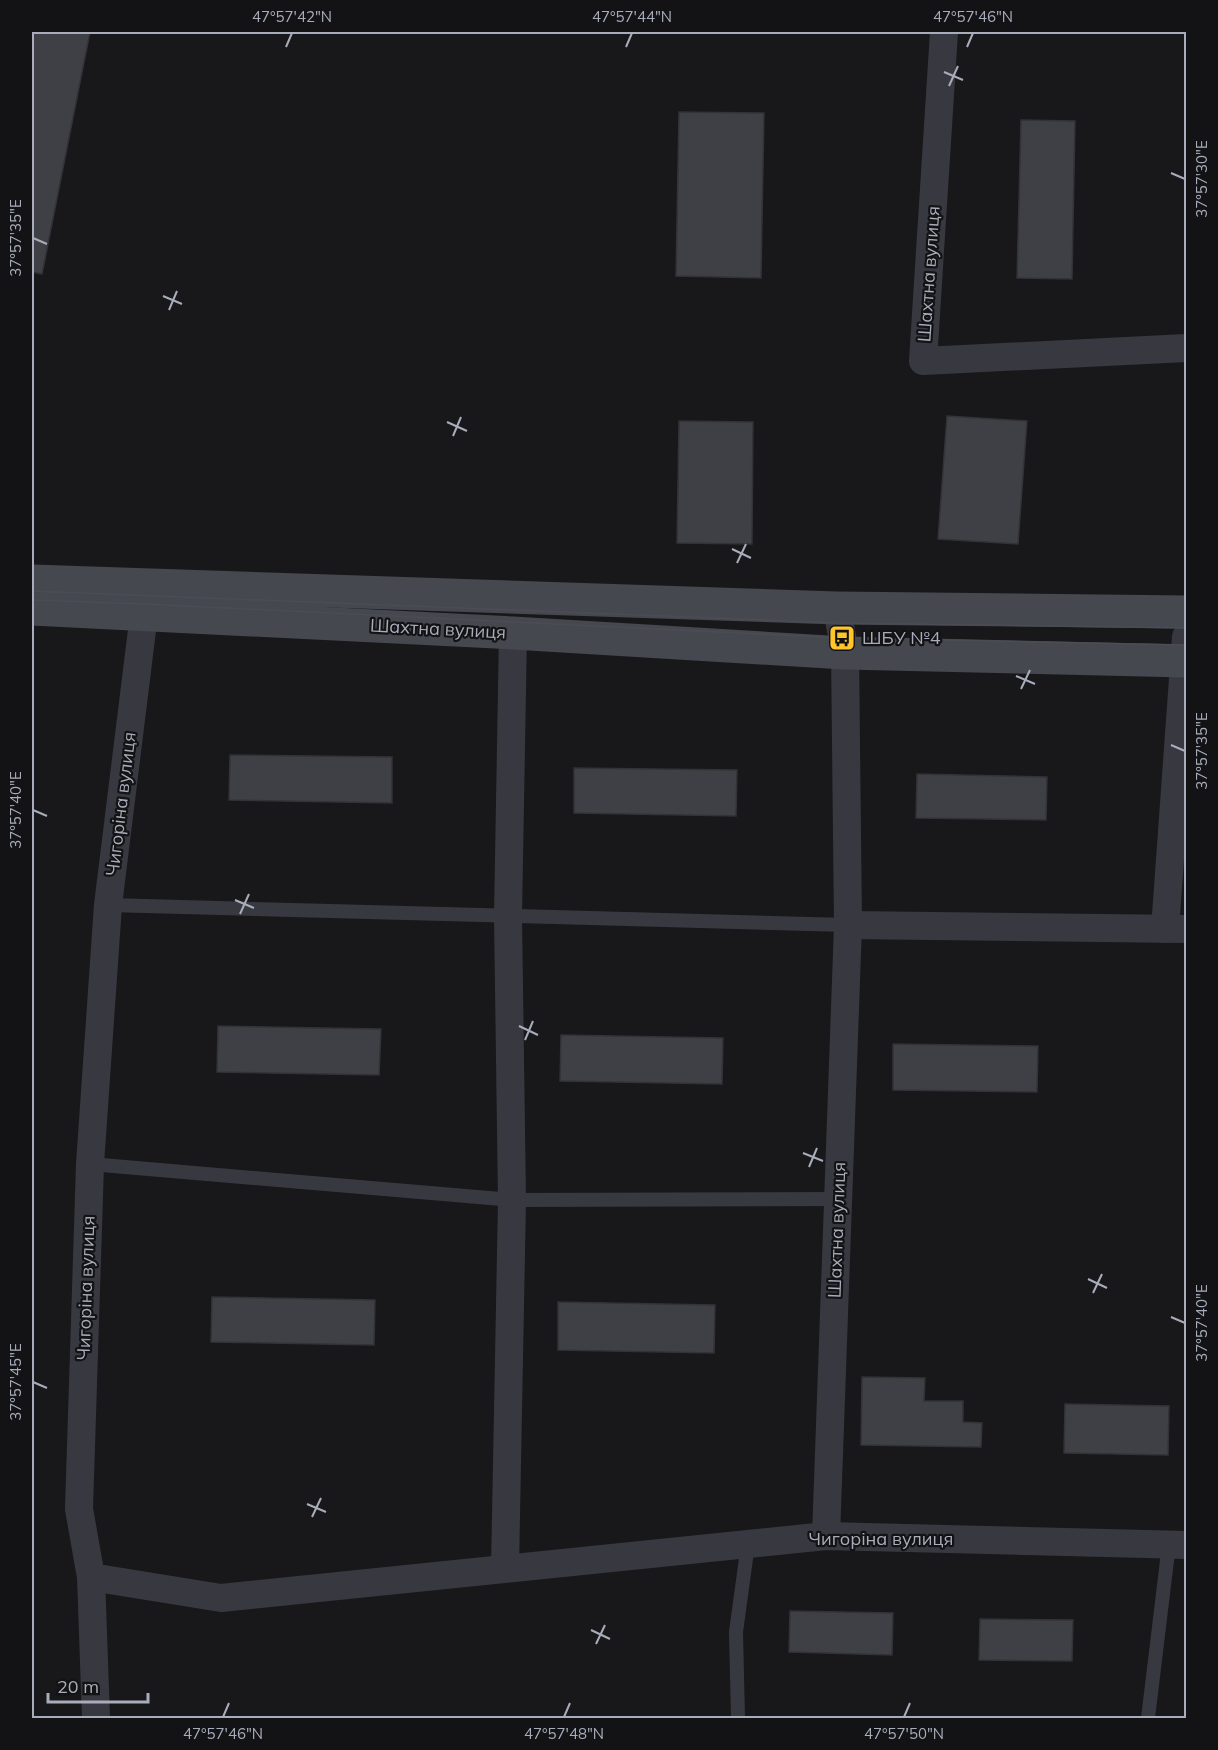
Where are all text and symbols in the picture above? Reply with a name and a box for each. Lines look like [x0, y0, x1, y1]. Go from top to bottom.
text: 47°57'42"N [252, 7, 332, 26]
text: 47°57'44"N [592, 7, 672, 26]
text: 47°57'46"N [933, 7, 1013, 26]
text: 37°57'30"E [1192, 140, 1211, 218]
text: 37°57'35"E [6, 199, 25, 277]
street label: Шахтна вулиця [912, 205, 945, 343]
street label: Шахтна вулиця [369, 613, 507, 644]
bus stop icon: ШБУ №4 [827, 623, 857, 653]
place label: ШБУ №4 [862, 626, 941, 649]
text: 37°57'35"E [1192, 712, 1211, 790]
street label: Чигоріна вулиця [100, 731, 141, 877]
text: 37°57'40"E [6, 771, 25, 849]
street label: Шахтна вулиця [823, 1161, 850, 1298]
street label: Чигоріна вулиця [71, 1215, 100, 1361]
text: 37°57'40"E [1192, 1284, 1211, 1362]
text: 37°57'45"E [6, 1343, 25, 1421]
street label: Чигоріна вулиця [809, 1527, 953, 1550]
scale bar [48, 1666, 148, 1704]
text: 20 m [57, 1675, 99, 1698]
text: 47°57'46"N [183, 1724, 263, 1743]
text: 47°57'48"N [524, 1724, 604, 1743]
text: 47°57'50"N [864, 1724, 944, 1743]

